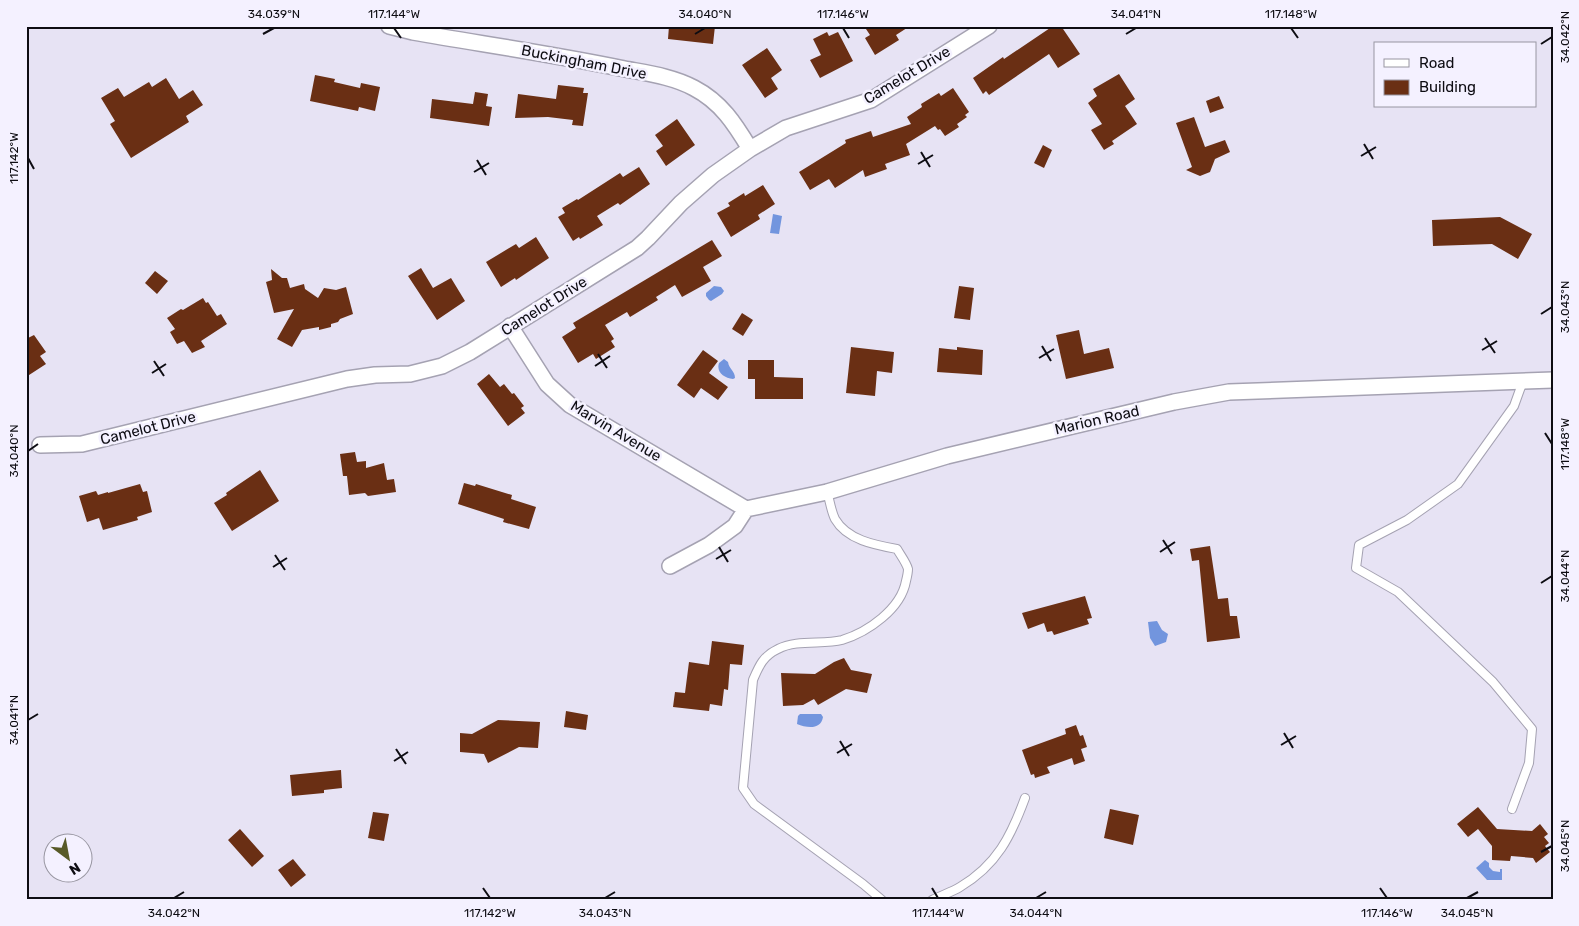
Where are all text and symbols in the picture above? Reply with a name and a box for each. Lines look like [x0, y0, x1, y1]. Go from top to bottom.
text: 34.039°N [248, 7, 300, 21]
text: 117.144°W [368, 7, 420, 21]
text: 34.040°N [678, 7, 732, 21]
text: 117.146°W [817, 7, 869, 21]
text: 34.041°N [1111, 7, 1161, 21]
text: 117.148°W [1265, 7, 1318, 21]
text: 34.042°N [1558, 11, 1572, 63]
street label: Buckingham Drive [520, 41, 648, 83]
street label: Camelot Drive [860, 42, 954, 108]
legend [1374, 42, 1536, 108]
text: Road [1419, 54, 1455, 72]
text: Building [1419, 78, 1476, 96]
text: 117.142°W [7, 132, 21, 184]
street label: Camelot Drive [498, 272, 590, 340]
text: 34.043°N [1558, 281, 1572, 333]
street label: Marvin Avenue [567, 397, 665, 465]
street label: Marion Road [1053, 402, 1141, 438]
street label: Camelot Drive [98, 407, 198, 449]
text: 117.148°W [1558, 417, 1572, 470]
text: 34.040°N [7, 424, 21, 478]
text: 34.044°N [1558, 550, 1572, 602]
text: 34.041°N [7, 695, 21, 745]
text: 34.045°N [1558, 820, 1572, 872]
north arrow [42, 834, 92, 884]
text: N [66, 859, 83, 878]
text: 34.042°N [148, 906, 200, 920]
text: 117.142°W [464, 906, 516, 920]
text: 34.043°N [579, 906, 631, 920]
text: 117.144°W [912, 906, 964, 920]
text: 34.044°N [1010, 906, 1062, 920]
text: 117.146°W [1361, 906, 1413, 920]
text: 34.045°N [1441, 906, 1493, 920]

